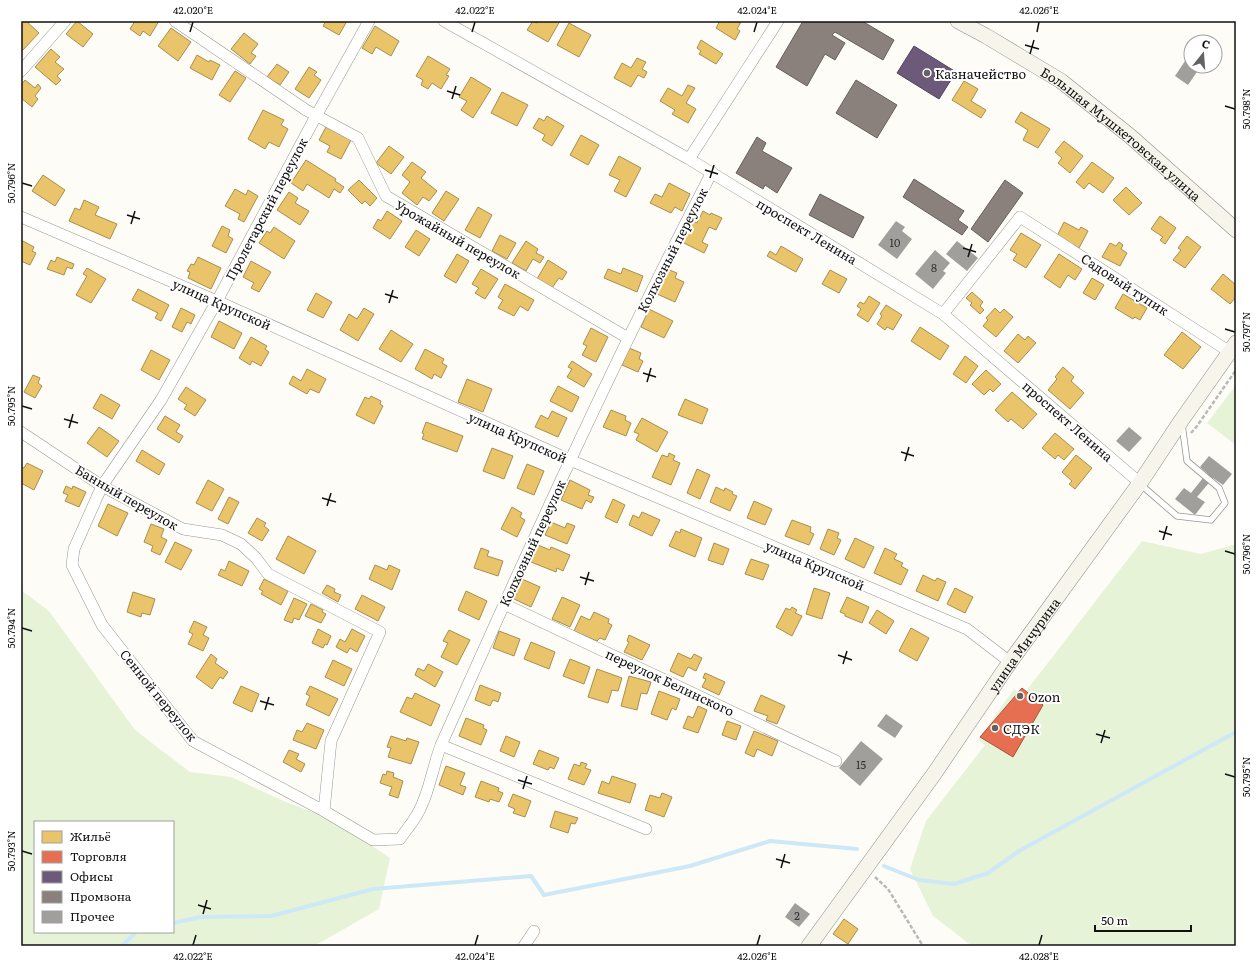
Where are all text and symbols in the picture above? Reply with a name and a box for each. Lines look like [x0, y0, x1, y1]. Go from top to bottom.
text: 42.020°E [173, 2, 213, 17]
text: 42.022°E [455, 2, 495, 17]
text: 42.024°E [737, 2, 777, 17]
text: 42.026°E [1019, 2, 1059, 17]
north arrow [1183, 34, 1223, 74]
text: С [1200, 35, 1212, 52]
street label: Большая Мушкетовская улица [1038, 62, 1206, 205]
place label: Казначейство [935, 64, 1027, 83]
marker: Казначейство [922, 68, 932, 78]
text: 50.798°N [1238, 88, 1253, 130]
street label: Пролетарский переулок [220, 134, 312, 284]
text: 50.796°N [3, 163, 18, 203]
street label: Колхозный переулок [632, 184, 712, 316]
street label: проспект Ленина [753, 193, 861, 269]
street label: Урожайный переулок [392, 195, 525, 283]
house number: 10 [890, 234, 900, 250]
street label: Садовый тупик [1077, 249, 1173, 320]
house number: 8 [931, 259, 937, 275]
street label: улица Крупской [170, 274, 275, 334]
text: 50.797°N [1238, 312, 1253, 352]
street label: проспект Ленина [1019, 376, 1117, 466]
text: 50.795°N [3, 386, 18, 426]
street label: улица Крупской [466, 407, 571, 467]
street label: Банный переулок [72, 460, 182, 534]
street label: Колхозный переулок [494, 476, 570, 609]
text: 50.796°N [1238, 534, 1253, 574]
street label: улица Крупской [762, 535, 868, 595]
street label: улица Мичурина [983, 593, 1064, 696]
text: 50.794°N [3, 608, 18, 648]
street label: переулок Белинского [602, 644, 738, 720]
street label: Сенной переулок [116, 645, 202, 745]
place label: Ozon [1028, 687, 1061, 706]
marker: Ozon [1015, 691, 1025, 701]
place label: СДЭК [1003, 719, 1040, 738]
marker: СДЭК [990, 723, 1000, 733]
house number: 15 [856, 756, 866, 772]
text: 50.795°N [1238, 757, 1253, 797]
legend [34, 821, 174, 933]
text: Жильё [70, 827, 111, 845]
text: 50.793°N [3, 831, 18, 871]
text: Торговля [70, 847, 127, 865]
text: Офисы [70, 867, 113, 885]
text: Промзона [70, 887, 132, 905]
text: Прочее [70, 907, 114, 925]
house number: 2 [794, 907, 800, 923]
scale bar [1095, 907, 1191, 933]
text: 50 m [1101, 911, 1128, 929]
text: 42.022°E [173, 948, 213, 963]
text: 42.024°E [455, 948, 495, 963]
text: 42.026°E [737, 948, 777, 963]
text: 42.028°E [1019, 948, 1059, 963]

